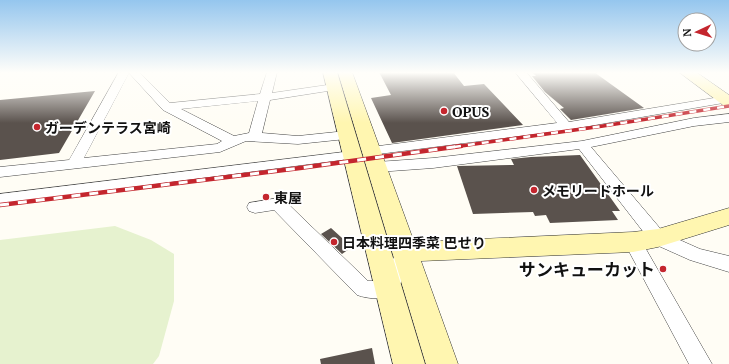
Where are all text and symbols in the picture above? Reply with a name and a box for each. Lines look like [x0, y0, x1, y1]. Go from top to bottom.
north arrow [677, 12, 717, 52]
text: N [680, 27, 694, 37]
place label: OPUS [452, 102, 490, 121]
marker: OPUS [439, 106, 449, 116]
place label: ガーデンテラス宮崎 [45, 118, 171, 137]
marker: ガーデンテラス宮崎 [32, 122, 42, 132]
place label: メモリードホール [542, 181, 654, 200]
marker: メモリードホール [529, 185, 539, 195]
place label: 東屋 [274, 188, 302, 207]
marker: 東屋 [261, 192, 271, 202]
place label: 日本料理四季菜 巴せり [342, 233, 486, 252]
marker: 日本料理四季菜 巴せり [329, 237, 339, 247]
place label: サンキューカット [519, 258, 655, 281]
marker: サンキューカット [658, 264, 668, 274]

